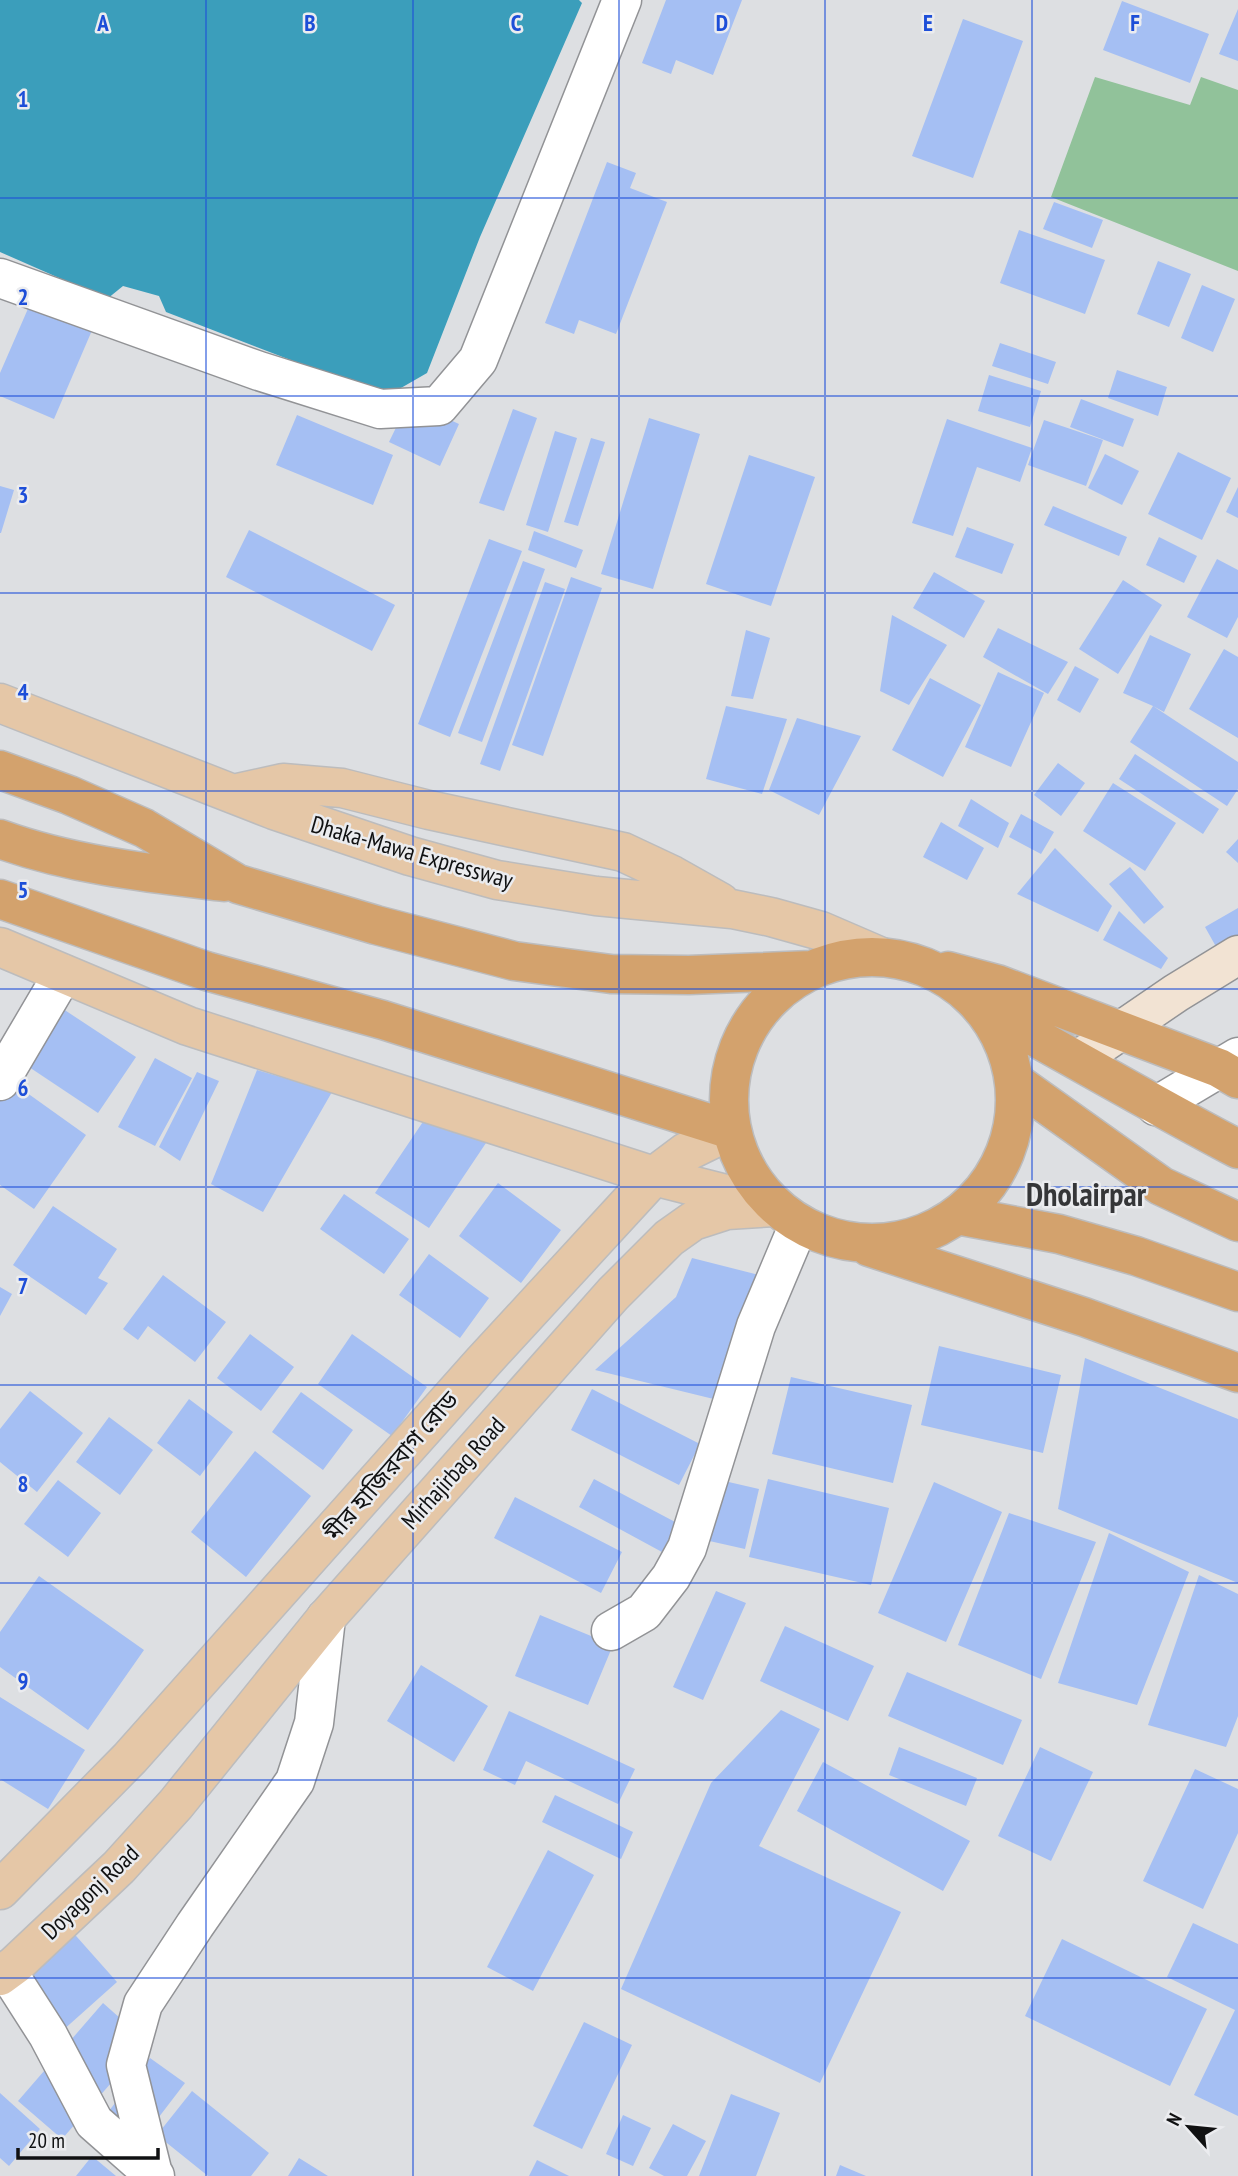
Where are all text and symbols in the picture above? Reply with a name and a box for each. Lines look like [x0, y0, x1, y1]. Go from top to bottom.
text: A [96, 8, 109, 37]
text: B [304, 8, 316, 37]
text: C [511, 8, 522, 37]
text: D [716, 8, 728, 37]
text: E [923, 8, 933, 37]
text: F [1130, 8, 1140, 37]
text: 1 [18, 84, 29, 113]
text: 2 [18, 282, 29, 311]
text: 3 [18, 480, 29, 509]
text: 4 [18, 677, 29, 706]
street label: Dhaka-Mawa Expressway [308, 808, 516, 896]
text: 5 [18, 875, 29, 904]
text: 6 [18, 1073, 29, 1102]
district label: Dholairpar [1026, 1173, 1147, 1215]
text: 7 [18, 1271, 29, 1300]
street label: মীর হাজিরবাগ রোড [317, 1384, 465, 1548]
street label: Mirhajirbag Road [394, 1410, 512, 1536]
text: 8 [18, 1469, 29, 1498]
text: 9 [18, 1666, 29, 1695]
street label: Doyagonj Road [35, 1838, 145, 1946]
north arrow [1154, 2092, 1224, 2162]
text: N [1161, 2109, 1187, 2129]
scale bar [18, 2116, 158, 2160]
text: 20 m [28, 2127, 65, 2154]

